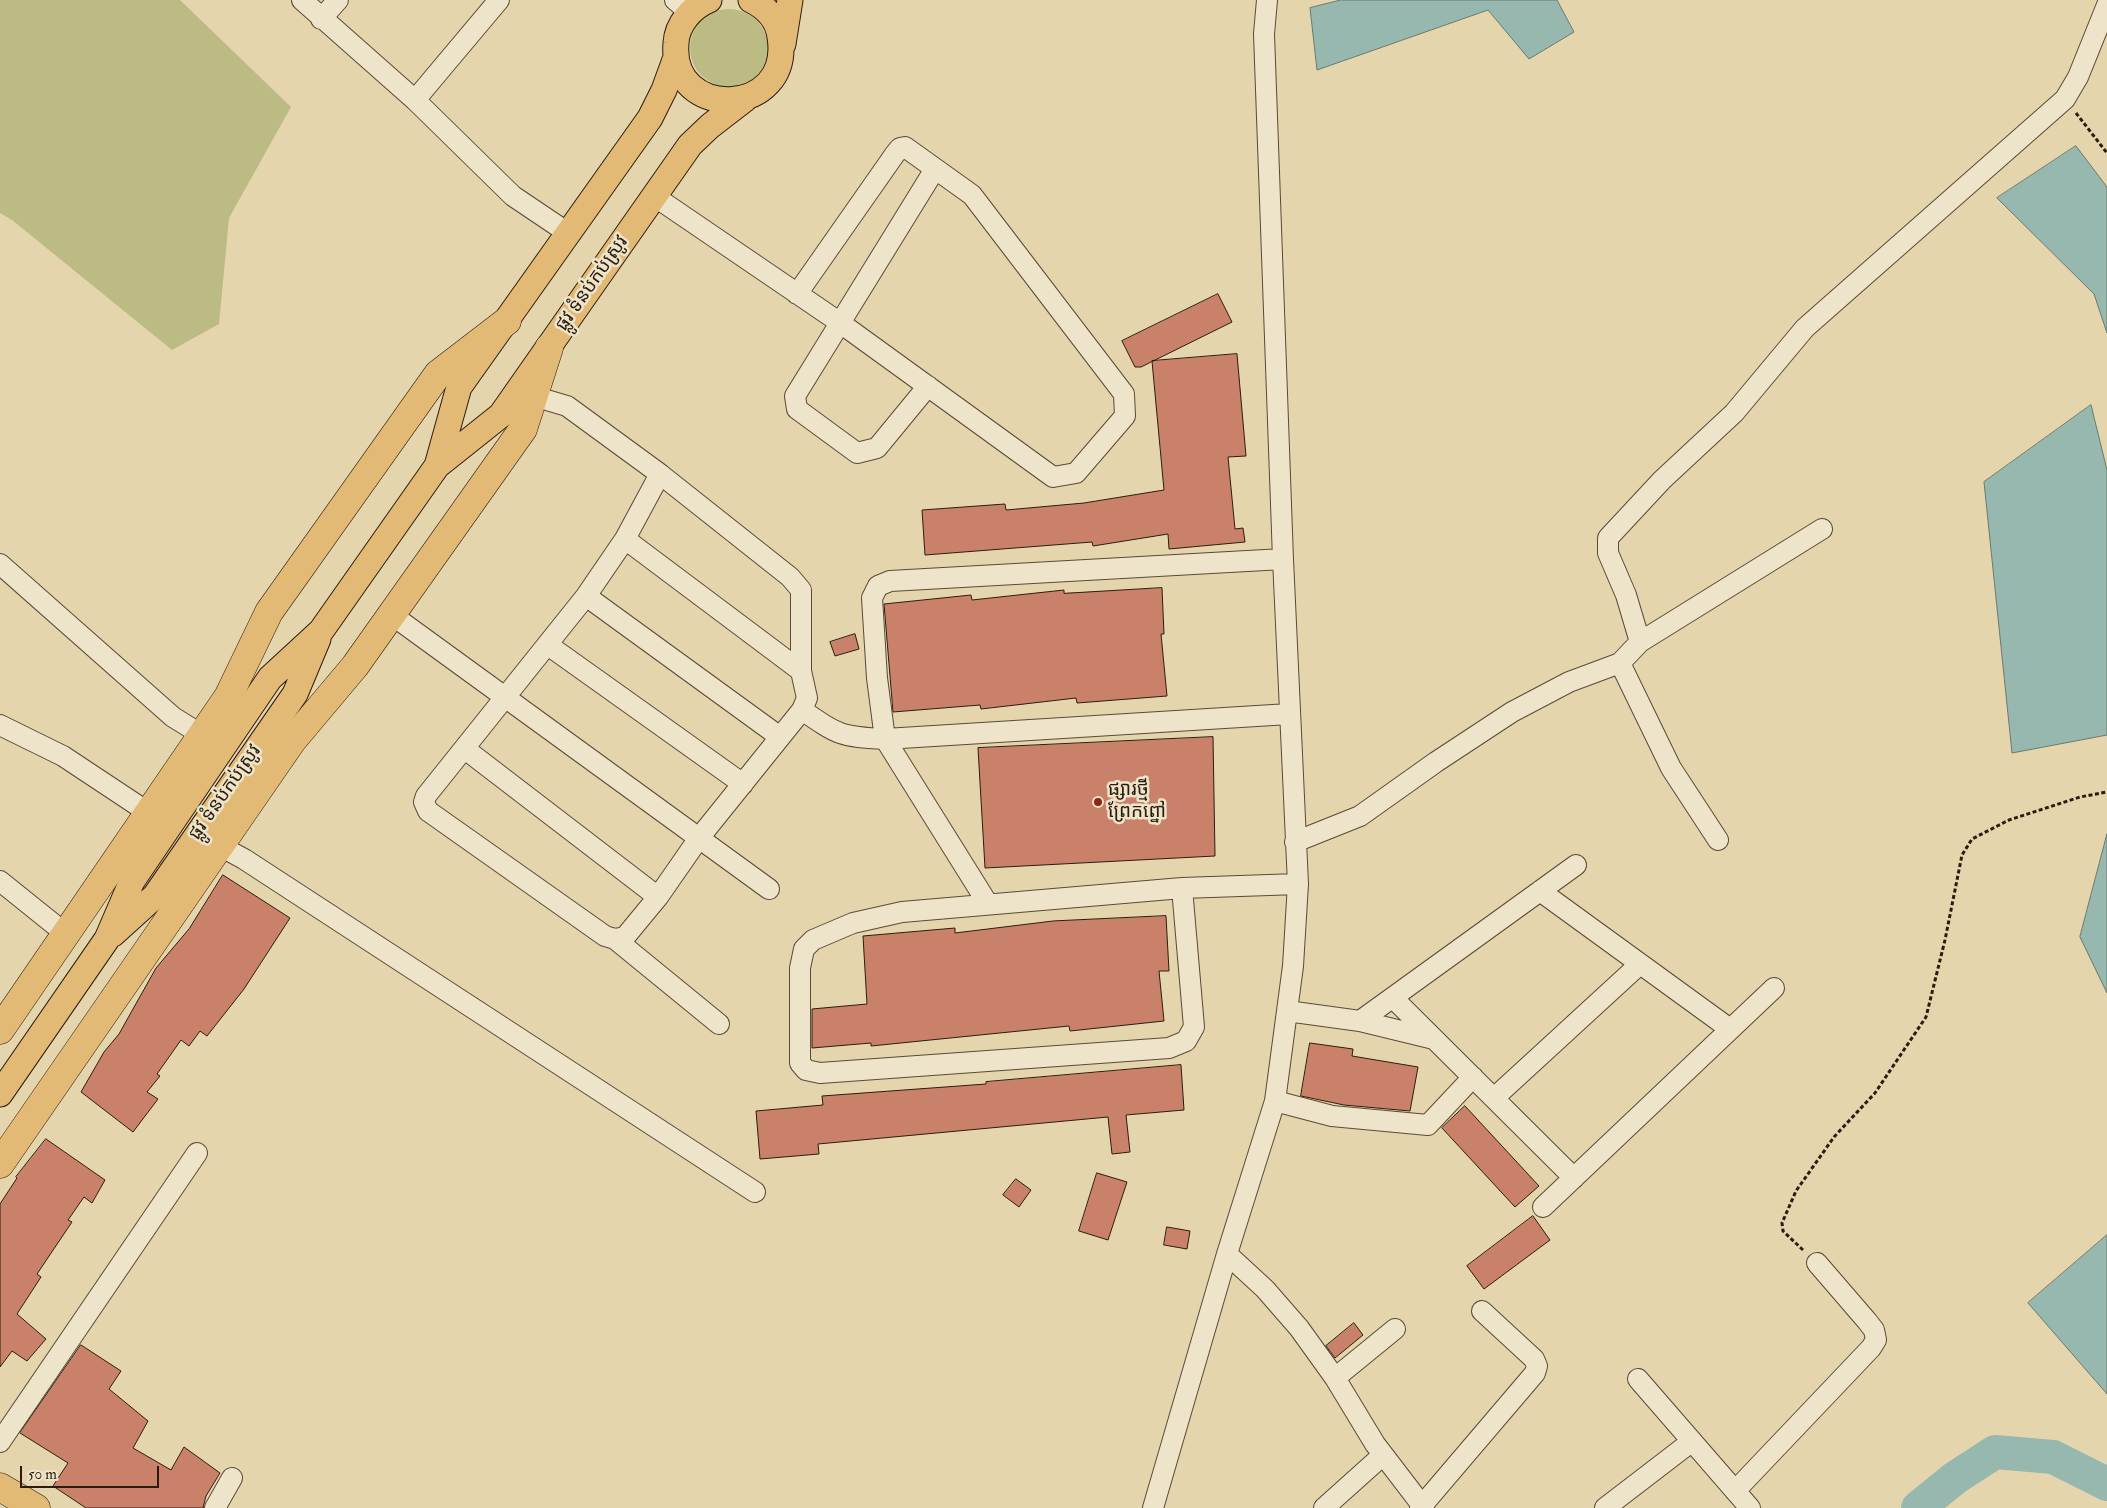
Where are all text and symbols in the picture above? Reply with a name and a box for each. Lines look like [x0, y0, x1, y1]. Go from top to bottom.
street label: ផ្លូវ ទំនប់កប់ស្រូវ [552, 232, 634, 336]
street label: ផ្លូវ ទំនប់កប់ស្រូវ [185, 741, 267, 845]
place label: ផ្សារថ្មី ព្រែកព្នៅ [1108, 780, 1166, 824]
marker: ផ្សារថ្មី ព្រែកព្នៅ [1092, 796, 1104, 808]
scale bar [22, 1456, 161, 1488]
text: 50 m [28, 1465, 57, 1484]

